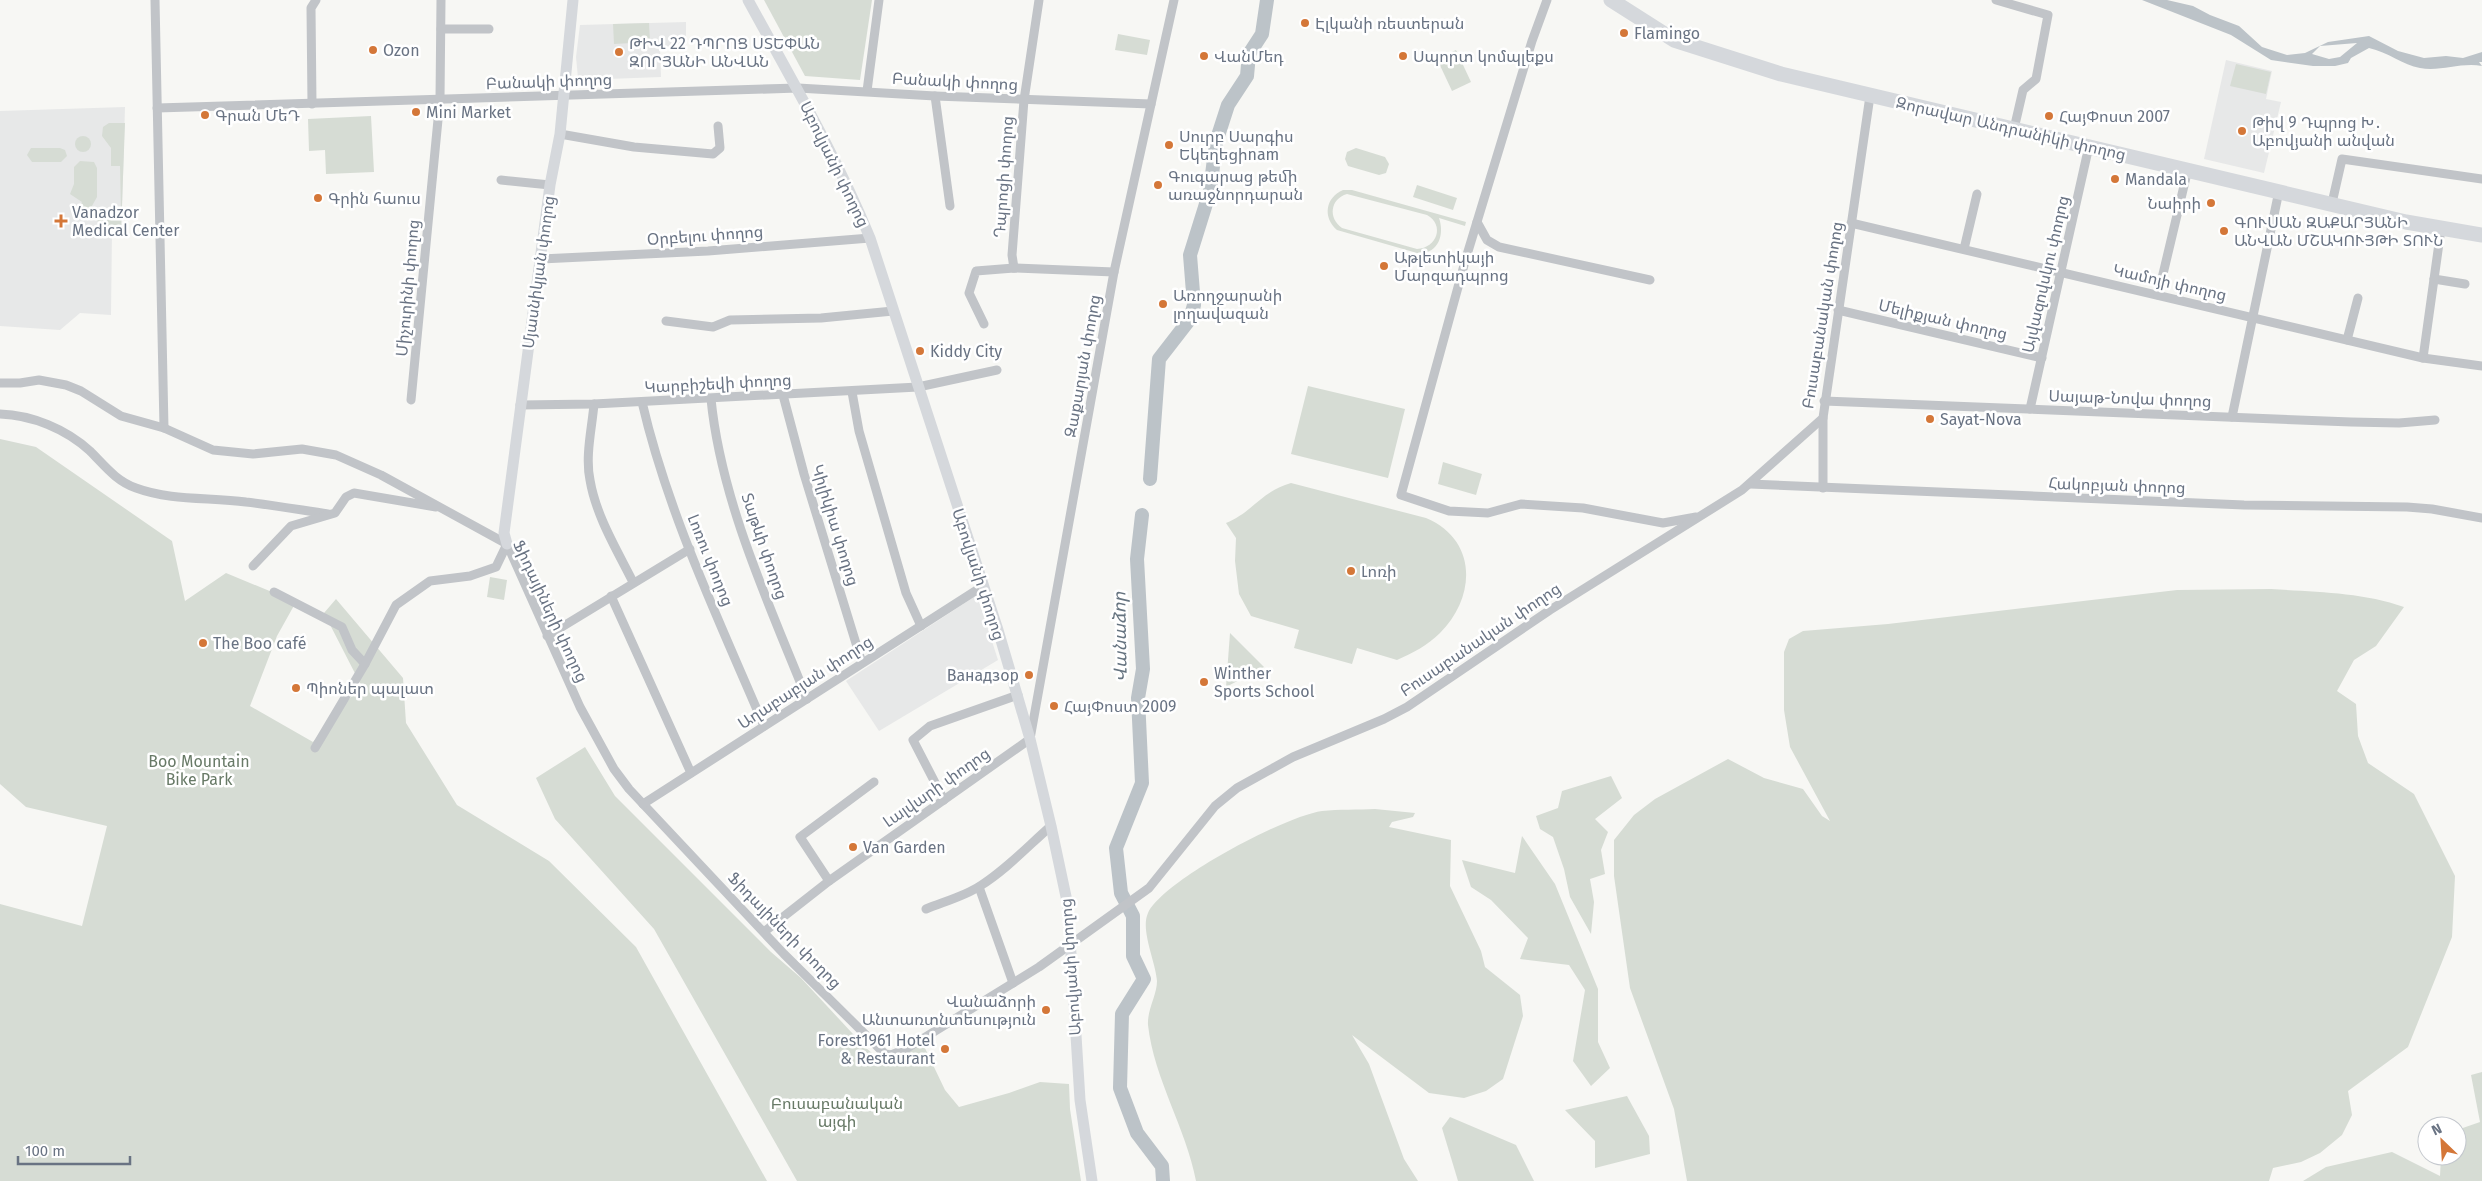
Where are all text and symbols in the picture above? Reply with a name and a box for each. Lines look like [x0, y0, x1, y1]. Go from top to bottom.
place label: Էլկանի ռեստերան [1315, 14, 1464, 33]
marker: Էլկանի ռեստերան [1299, 17, 1311, 29]
place label: Flamingo [1634, 24, 1700, 43]
marker: Flamingo [1618, 27, 1630, 39]
place label: ԹԻՎ 22 ԴՊՐՈՑ ՍՏԵՓԱՆ ԶՈՐՅԱՆԻ ԱՆՎԱՆ [629, 34, 820, 71]
place label: Ozon [383, 41, 420, 60]
marker: Ozon [367, 44, 379, 56]
marker: ԹԻՎ 22 ԴՊՐՈՑ ՍՏԵՓԱՆ ԶՈՐՅԱՆԻ ԱՆՎԱՆ [613, 46, 625, 58]
place label: ՎանՄեդ [1214, 47, 1284, 66]
place label: Սպորտ կոմպլեքս [1413, 47, 1554, 66]
marker: ՎանՄեդ [1198, 50, 1210, 62]
marker: Սպորտ կոմպլեքս [1397, 50, 1409, 62]
street label: Բանակի փողոց [891, 69, 1019, 94]
street label: Բանակի փողոց [486, 70, 612, 93]
street label: Զորավար Անդրանիկի փողոց [1894, 93, 2128, 164]
street label: Աբովյանի փողոց [796, 98, 873, 230]
place label: Mini Market [426, 103, 511, 122]
place label: Գրան ՄեԴ [215, 106, 300, 125]
marker: Mini Market [410, 106, 422, 118]
place label: ՀայՓոստ 2007 [2059, 107, 2170, 126]
marker: Գրան ՄեԴ [199, 109, 211, 121]
marker: ՀայՓոստ 2007 [2043, 110, 2055, 122]
place label: Թիվ 9 Դպրոց Խ․ Աբովյանի անվան [2252, 113, 2395, 150]
street label: Դպրոցի փողոց [990, 115, 1017, 239]
marker: Թիվ 9 Դպրոց Խ․ Աբովյանի անվան [2236, 125, 2248, 137]
place label: Սուրբ Սարգիս Եկեղեցիnam [1179, 127, 1294, 164]
marker: Սուրբ Սարգիս Եկեղեցիnam [1163, 139, 1175, 151]
place label: Գուգարաց թեմի առաջնորդարան [1168, 167, 1303, 204]
place label: Mandala [2125, 170, 2187, 189]
marker: Mandala [2109, 173, 2121, 185]
marker: Գուգարաց թեմի առաջնորդարան [1152, 179, 1164, 191]
place label: Գրին հաուս [328, 189, 421, 208]
marker: Գրին հաուս [312, 192, 324, 204]
street label: Մյասնիկյան փողոց [518, 194, 559, 350]
street label: Այվազովսկու փողոց [2018, 194, 2073, 355]
place label: Նաիրի [2148, 194, 2201, 213]
marker: Նաիրի [2205, 197, 2217, 209]
place label: Vanadzor Medical Center [72, 203, 180, 240]
place label: ԳՈՒՍԱՆ ԶԱՔԱՐՅԱՆԻ ԱՆՎԱՆ ՄՇԱԿՈՒՅԹԻ ՏՈՒՆ [2234, 213, 2443, 250]
marker: Vanadzor Medical Center [54, 214, 68, 228]
street label: Միչուրինի փողոց [392, 219, 423, 357]
street label: Բուսաբանական փողոց [1798, 220, 1847, 410]
street label: Օրբելու փողոց [646, 222, 764, 249]
marker: ԳՈՒՍԱՆ ԶԱՔԱՐՅԱՆԻ ԱՆՎԱՆ ՄՇԱԿՈՒՅԹԻ ՏՈՒՆ [2218, 225, 2230, 237]
place label: Աթլետիկայի Մարզադպրոց [1394, 248, 1509, 285]
marker: Աթլետիկայի Մարզադպրոց [1378, 260, 1390, 272]
street label: Կամոյի փողոց [2111, 260, 2229, 305]
place label: Առողջարանի լողավազան [1173, 286, 1282, 323]
street label: Զաքարյան փողոց [1061, 293, 1104, 439]
street label: Մելիքյան փողոց [1877, 295, 2009, 344]
marker: Առողջարանի լողավազան [1157, 298, 1169, 310]
place label: Kiddy City [930, 342, 1002, 361]
marker: Kiddy City [914, 345, 926, 357]
street label: Կարբիշեվի փողոց [644, 370, 792, 397]
street label: Սայաթ-Նովա փողոց [2048, 386, 2212, 411]
place label: Sayat-Nova [1940, 410, 2022, 429]
marker: Sayat-Nova [1924, 413, 1936, 425]
street label: Կիլիկիա փողոց [808, 462, 863, 588]
street label: Հակոբյան փողոց [2048, 474, 2186, 497]
street label: Տաթևի փողոց [737, 491, 792, 602]
street label: Աբովյանի փողոց [948, 506, 1009, 642]
street label: Լոռու փողոց [683, 511, 738, 609]
street label: Ֆիդայիների փողոց [509, 537, 592, 685]
place label: Լոռի [1361, 562, 1397, 581]
marker: Լոռի [1345, 565, 1357, 577]
street label: Բուսաբանական փողոց [1396, 579, 1564, 700]
water label: Վանաձոր [1108, 591, 1132, 682]
street label: Աղաբաբյան փողոց [734, 632, 876, 733]
place label: The Boo café [213, 634, 306, 653]
marker: The Boo café [197, 637, 209, 649]
place label: Winther Sports School [1214, 664, 1315, 701]
place label: Ванадзор [947, 666, 1019, 685]
marker: Ванадзор [1023, 669, 1035, 681]
marker: Winther Sports School [1198, 676, 1210, 688]
place label: Պիոներ պալատ [306, 679, 434, 698]
marker: Պիոներ պալատ [290, 682, 302, 694]
place label: ՀայՓոստ 2009 [1064, 697, 1176, 716]
marker: ՀայՓոստ 2009 [1048, 700, 1060, 712]
street label: Լալվարի փողոց [879, 744, 993, 831]
park label: Boo Mountain Bike Park [148, 752, 250, 789]
place label: Van Garden [863, 838, 946, 857]
marker: Van Garden [847, 841, 859, 853]
street label: Ֆիդայիների փողոց [724, 868, 845, 993]
street label: Աբովյանի փողոց [1056, 898, 1085, 1036]
place label: Վանաձորի Անտառտնտեսություն [862, 992, 1036, 1029]
marker: Վանաձորի Անտառտնտեսություն [1040, 1004, 1052, 1016]
place label: Forest1961 Hotel & Restaurant [818, 1031, 935, 1068]
marker: Forest1961 Hotel & Restaurant [939, 1043, 951, 1055]
park label: Բուսաբանական այգի [771, 1094, 903, 1131]
north arrow [2417, 1116, 2467, 1166]
text: N [2429, 1120, 2445, 1139]
scale bar [18, 1134, 130, 1166]
text: 100 m [25, 1142, 65, 1160]

